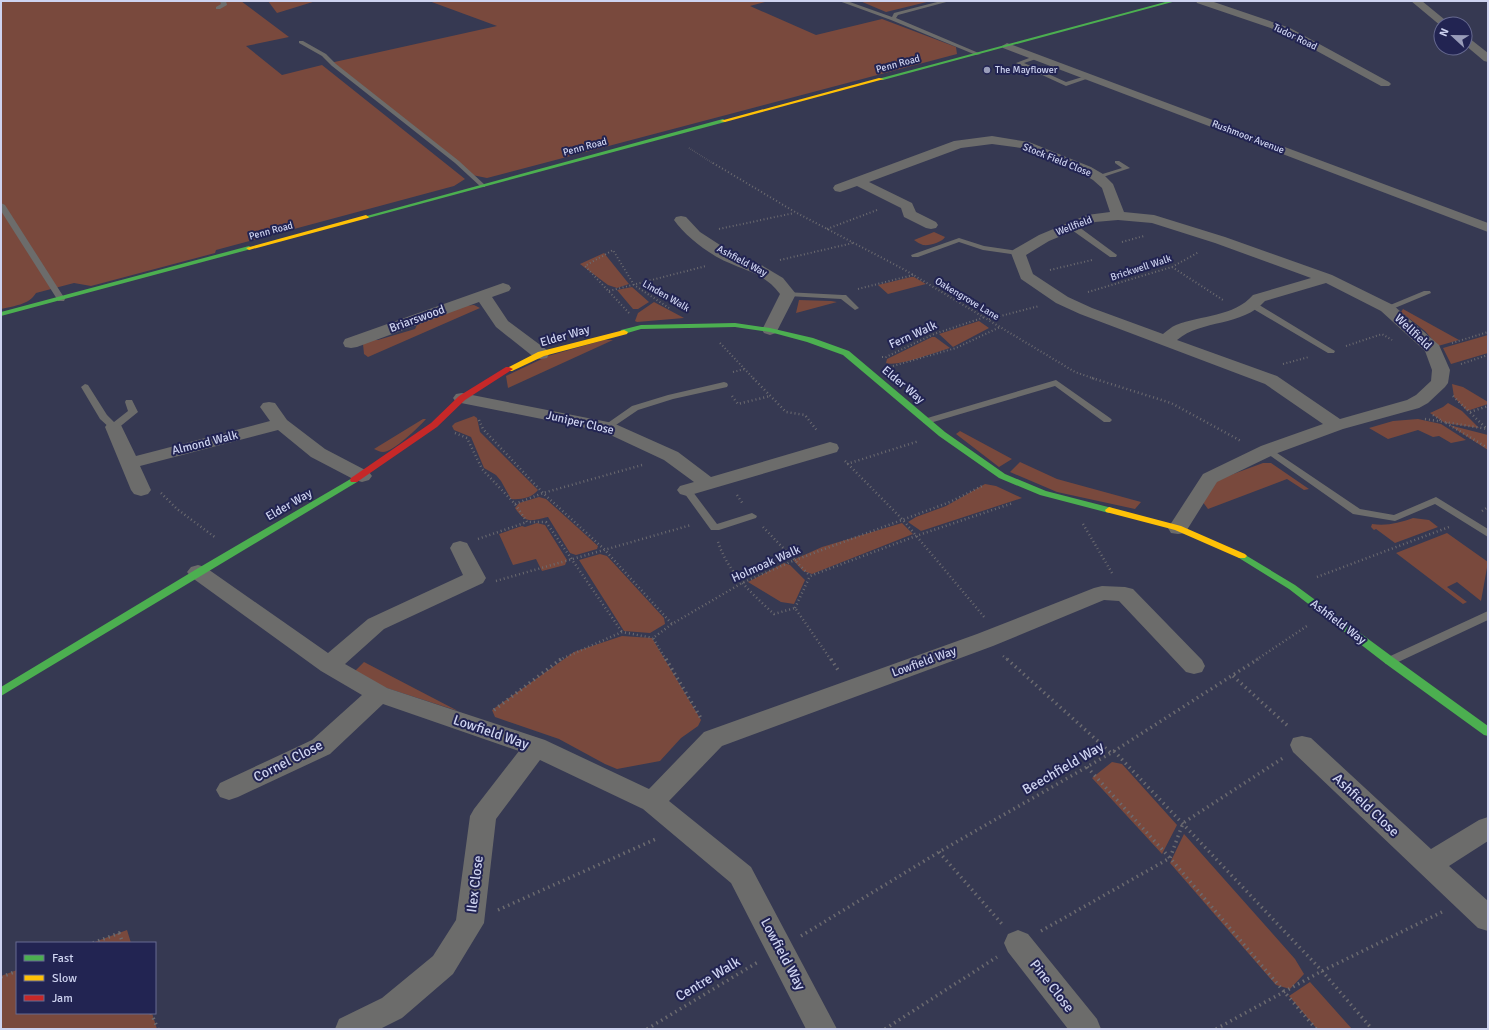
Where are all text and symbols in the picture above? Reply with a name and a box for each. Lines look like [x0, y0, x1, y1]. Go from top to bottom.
north arrow [1433, 16, 1473, 56]
street label: Tudor Road [1271, 21, 1319, 53]
text: N [1437, 26, 1452, 38]
street label: Penn Road [875, 52, 921, 76]
place label: The Mayflower [995, 64, 1058, 76]
marker: The Mayflower [982, 65, 992, 75]
street label: Rushmoor Avenue [1210, 118, 1286, 156]
street label: Penn Road [562, 135, 608, 159]
street label: Stock Field Close [1021, 141, 1093, 179]
street label: Wellfield [1054, 214, 1094, 238]
street label: Penn Road [248, 219, 294, 243]
street label: Ashfield Way [715, 243, 769, 279]
street label: Brickwell Walk [1109, 252, 1173, 284]
street label: Oakengrove Lane [933, 275, 1001, 323]
street label: Linden Walk [640, 278, 692, 314]
street label: Briarswood [387, 302, 447, 336]
street label: Wellfield [1391, 311, 1435, 353]
street label: Fern Walk [887, 318, 939, 352]
street label: Elder Way [538, 322, 592, 350]
street label: Elder Way [879, 363, 928, 407]
street label: Juniper Close [545, 408, 615, 438]
street label: Almond Walk [170, 428, 240, 458]
street label: Elder Way [263, 486, 315, 524]
street label: Holmoak Walk [729, 542, 803, 586]
street label: Ashfield Way [1307, 596, 1369, 648]
street label: Lowfield Way [890, 643, 959, 681]
street label: Lowfield Way [451, 711, 532, 753]
street label: Cornel Close [251, 736, 325, 786]
street label: Beechfield Way [1019, 738, 1107, 798]
street label: Ashfield Close [1329, 770, 1403, 840]
street label: Ilex Close [463, 854, 487, 914]
street label: Lowfield Way [757, 915, 809, 993]
legend [16, 942, 156, 1014]
text: Fast [52, 951, 73, 966]
street label: Centre Walk [673, 953, 743, 1005]
street label: Pine Close [1026, 956, 1078, 1016]
text: Slow [52, 971, 77, 986]
text: Jam [52, 991, 73, 1006]

